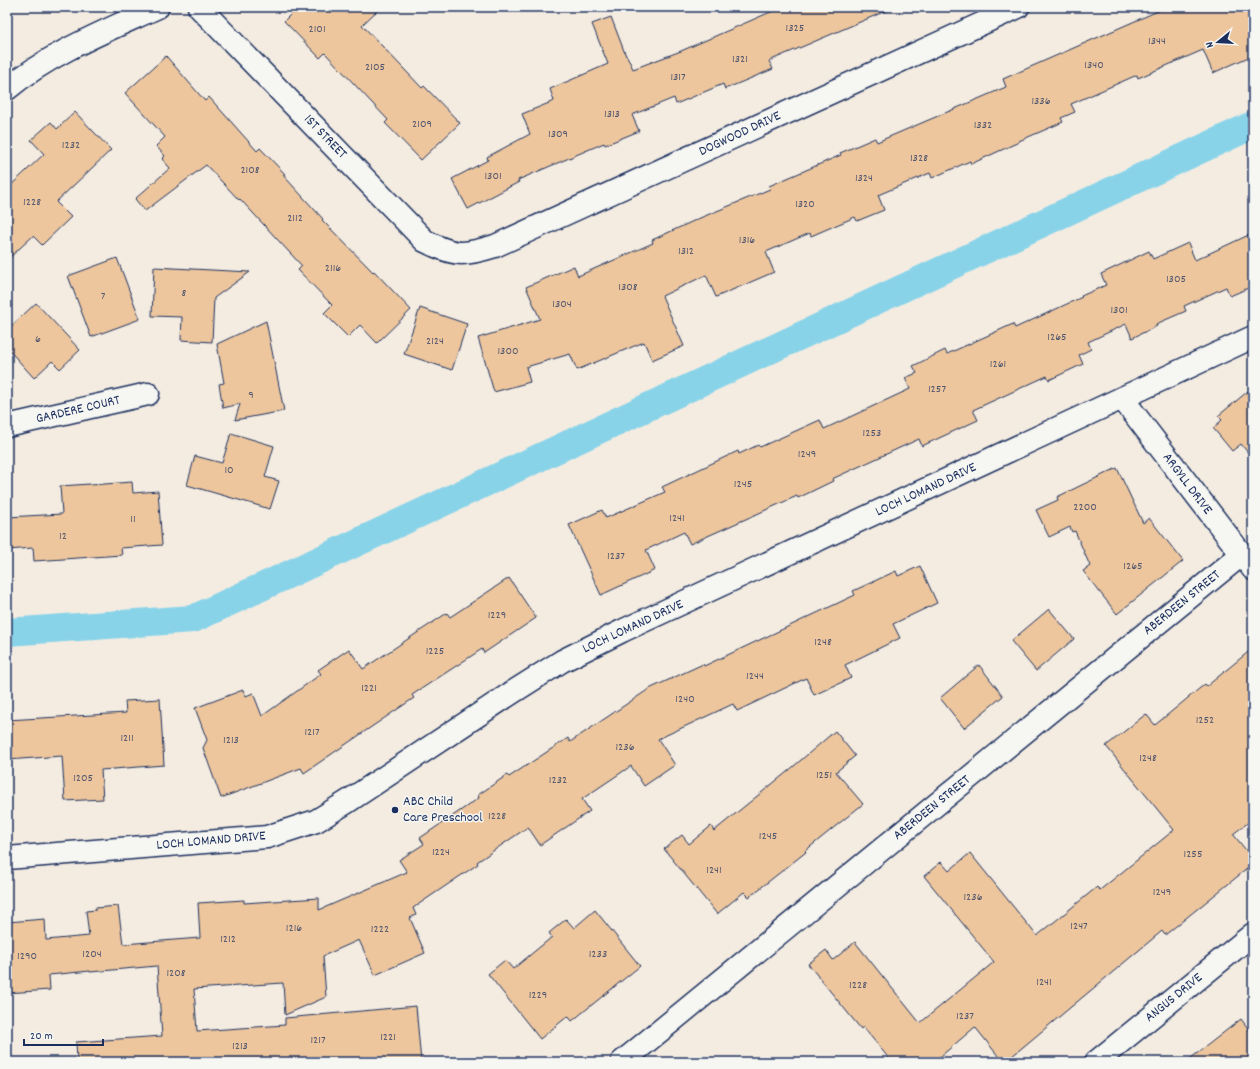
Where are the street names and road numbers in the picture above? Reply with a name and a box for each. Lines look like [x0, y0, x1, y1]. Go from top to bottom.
street label: DOGWOOD DRIVE [696, 106, 785, 162]
street label: 1ST STREET [299, 110, 352, 164]
street label: GARDERE COURT [34, 391, 122, 429]
street label: ARGYLL DRIVE [1157, 449, 1217, 520]
street label: LOCH LOMAND DRIVE [872, 458, 980, 522]
street label: ABERDEEN STREET [1139, 565, 1225, 640]
street label: LOCH LOMAND DRIVE [579, 595, 687, 659]
street label: ABERDEEN STREET [889, 770, 975, 845]
street label: LOCH LOMAND DRIVE [156, 826, 267, 856]
street label: ANGUS DRIVE [1141, 968, 1208, 1028]

